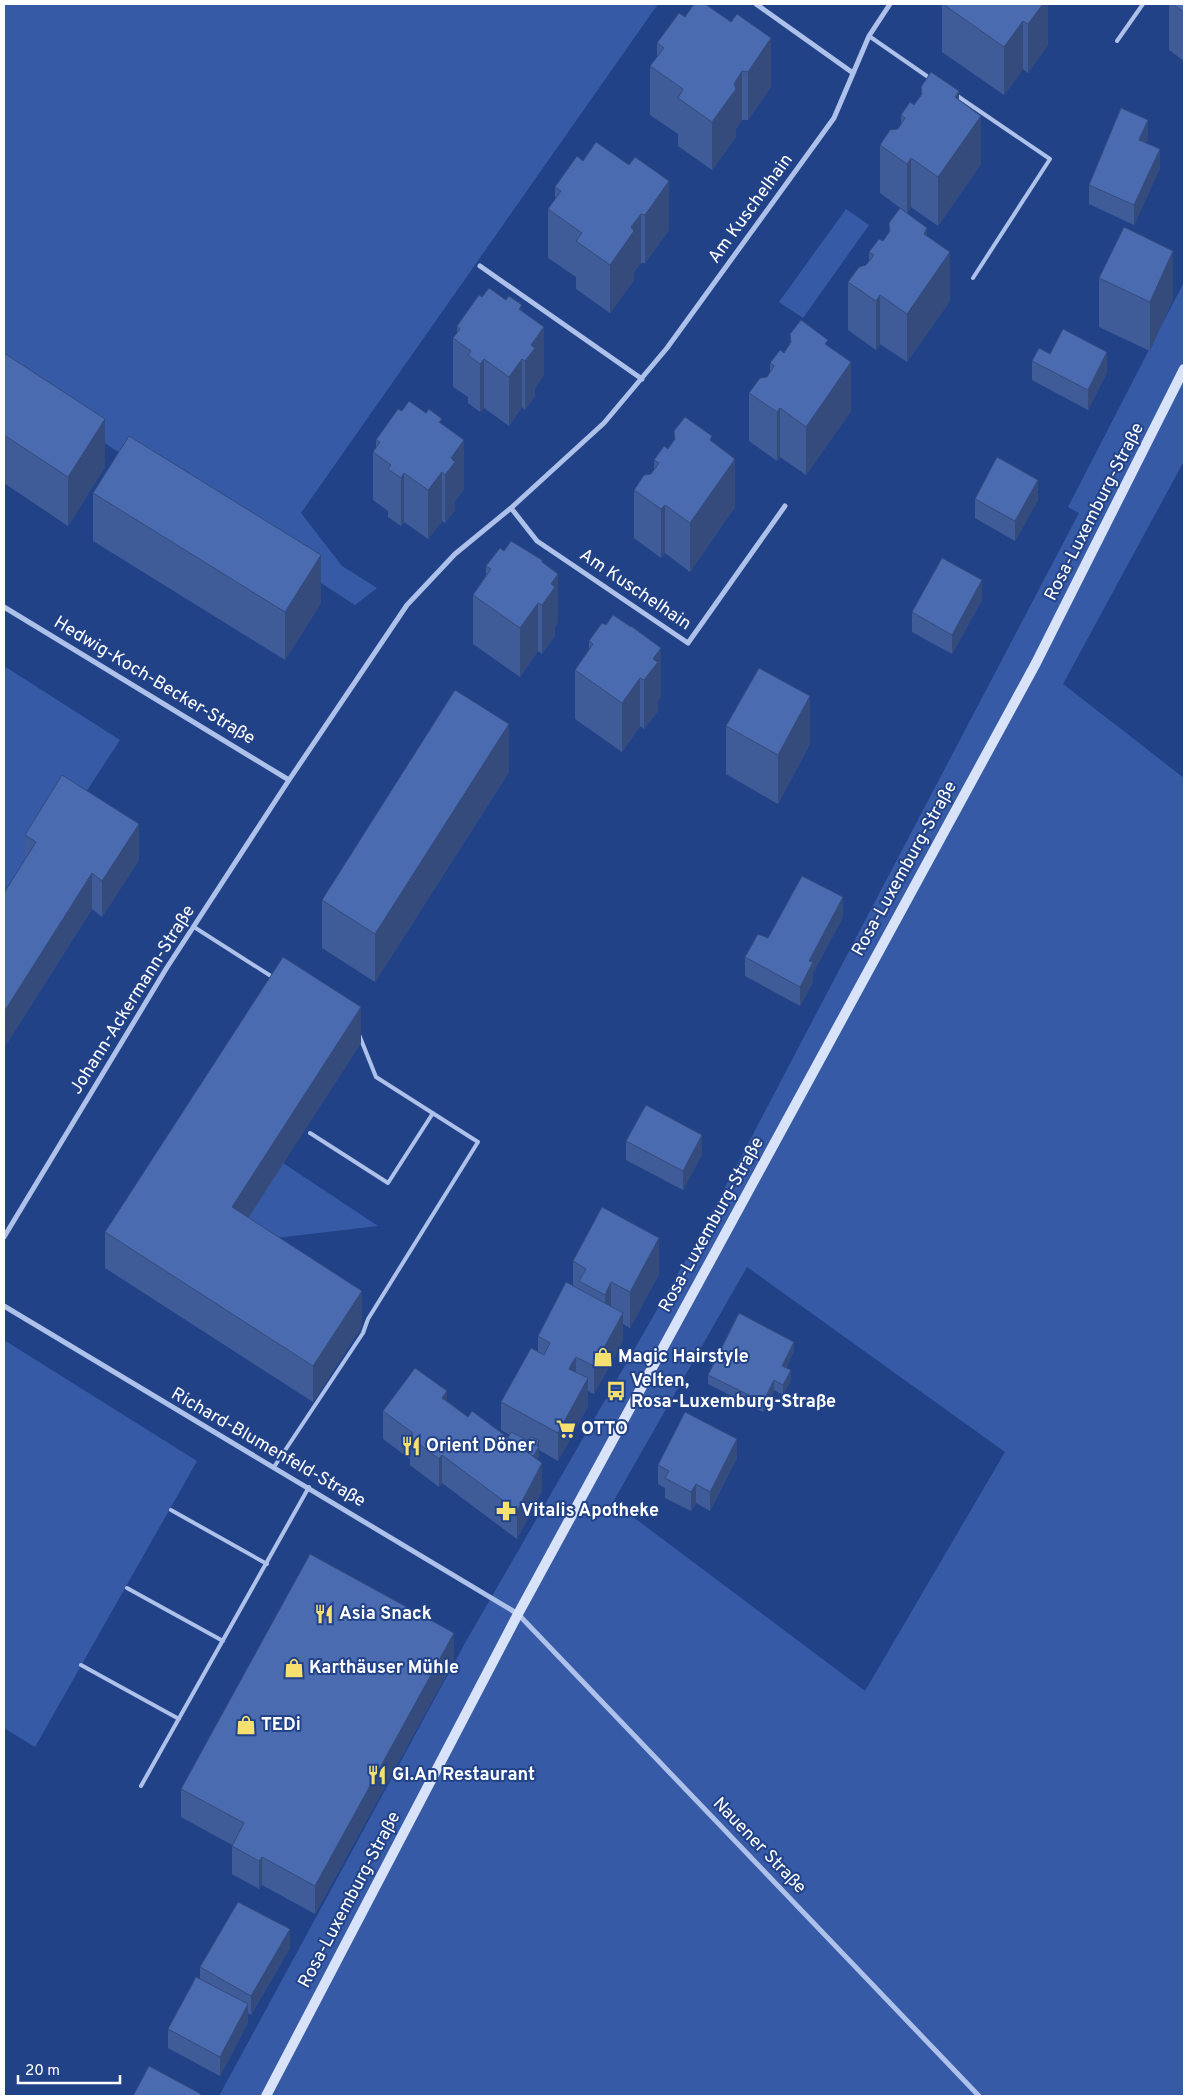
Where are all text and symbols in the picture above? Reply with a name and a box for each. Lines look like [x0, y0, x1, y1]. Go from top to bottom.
street label: Am Kuschelhain [703, 150, 799, 268]
street label: Rosa-Luxemburg-Straße [1040, 419, 1150, 605]
street label: Am Kuschelhain [575, 544, 695, 636]
street label: Hedwig-Koch-Becker-Straße [49, 612, 259, 750]
street label: Rosa-Luxemburg-Straße [847, 777, 963, 961]
street label: Johann-Ackermann-Straße [65, 901, 201, 1099]
street label: Rosa-Luxemburg-Straße [654, 1133, 770, 1317]
shop icon: Magic Hairstyle [592, 1346, 614, 1368]
place label: Magic Hairstyle [618, 1346, 749, 1369]
place label: Velten, Rosa-Luxemburg-Straße [631, 1370, 836, 1414]
bus stop icon: Velten, Rosa-Luxemburg-Straße [605, 1380, 627, 1402]
street label: Richard-Blumenfeld-Straße [167, 1383, 369, 1513]
supermarket icon: OTTO [555, 1418, 577, 1440]
place label: OTTO [581, 1418, 628, 1441]
restaurant icon: Orient Döner [400, 1435, 422, 1457]
place label: Orient Döner [426, 1435, 535, 1458]
pharmacy icon: Vitalis Apotheke [495, 1500, 517, 1522]
place label: Vitalis Apotheke [521, 1500, 659, 1523]
restaurant icon: Asia Snack [313, 1603, 335, 1625]
place label: Asia Snack [339, 1603, 432, 1626]
shop icon: Karthäuser Mühle [283, 1657, 305, 1679]
place label: Karthäuser Mühle [309, 1657, 459, 1680]
shop icon: TEDi [235, 1714, 257, 1736]
place label: TEDi [261, 1714, 301, 1737]
restaurant icon: GI.An Restaurant [366, 1764, 388, 1786]
place label: GI.An Restaurant [392, 1764, 535, 1787]
street label: Nauener Straße [707, 1793, 811, 1899]
street label: Rosa-Luxemburg-Straße [294, 1808, 406, 1992]
scale bar [18, 2052, 120, 2084]
text: 20 m [25, 2062, 60, 2081]

